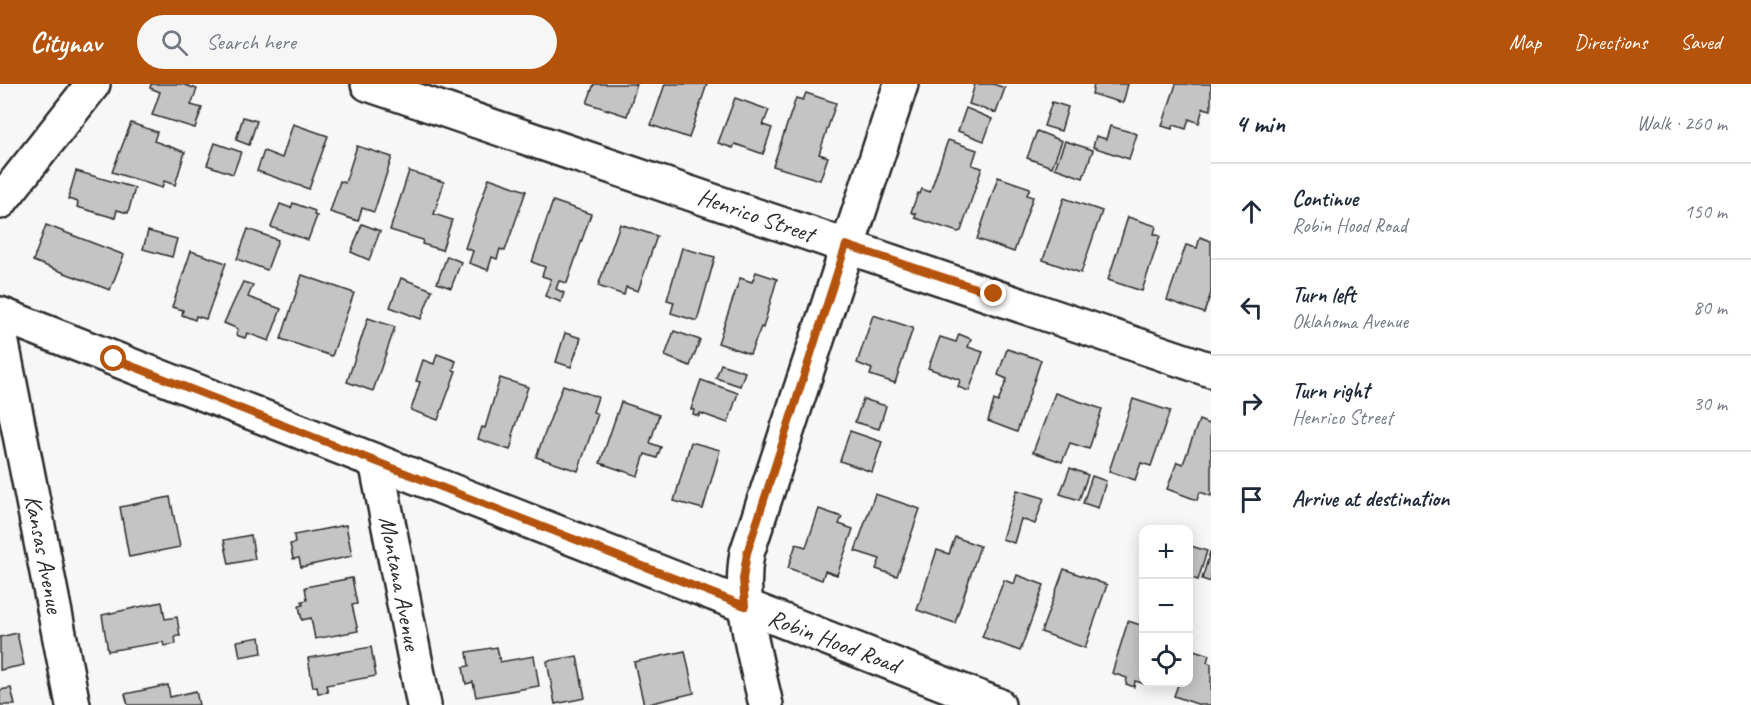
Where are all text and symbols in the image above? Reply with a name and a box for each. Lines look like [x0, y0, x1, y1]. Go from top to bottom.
search box [137, 15, 557, 69]
text: Citynav [30, 25, 101, 60]
icon: search [158, 26, 191, 59]
text: Search here [206, 28, 296, 56]
text: Map [1509, 29, 1541, 55]
text: Directions [1574, 29, 1647, 55]
text: Saved [1680, 29, 1721, 55]
text: 4 min [1235, 107, 1285, 140]
text: Walk · 260 m [1637, 111, 1727, 136]
street label: Henrico Street [694, 181, 821, 250]
text: Continue [1292, 185, 1358, 213]
icon: ahead [1235, 195, 1268, 228]
text: 150 m [1684, 199, 1727, 224]
text: Robin Hood Road [1292, 213, 1407, 238]
route end [980, 280, 1006, 306]
text: Turn left [1292, 281, 1356, 309]
icon: left [1235, 291, 1268, 324]
text: 80 m [1693, 295, 1727, 320]
text: Oklahoma Avenue [1292, 309, 1408, 334]
route start [100, 345, 126, 371]
text: Turn right [1292, 377, 1369, 405]
icon: right [1235, 387, 1268, 420]
text: 30 m [1693, 391, 1727, 416]
text: Henrico Street [1292, 405, 1393, 430]
icon: arrive [1235, 483, 1268, 516]
text: Arrive at destination [1292, 485, 1449, 513]
street label: Kansas Avenue [18, 493, 71, 618]
street label: Montana Avenue [372, 514, 428, 655]
map controls [1139, 525, 1193, 687]
button: + [1139, 525, 1193, 579]
button: − [1139, 579, 1193, 633]
street label: Robin Hood Road [764, 602, 907, 681]
button: locate [1139, 633, 1193, 687]

